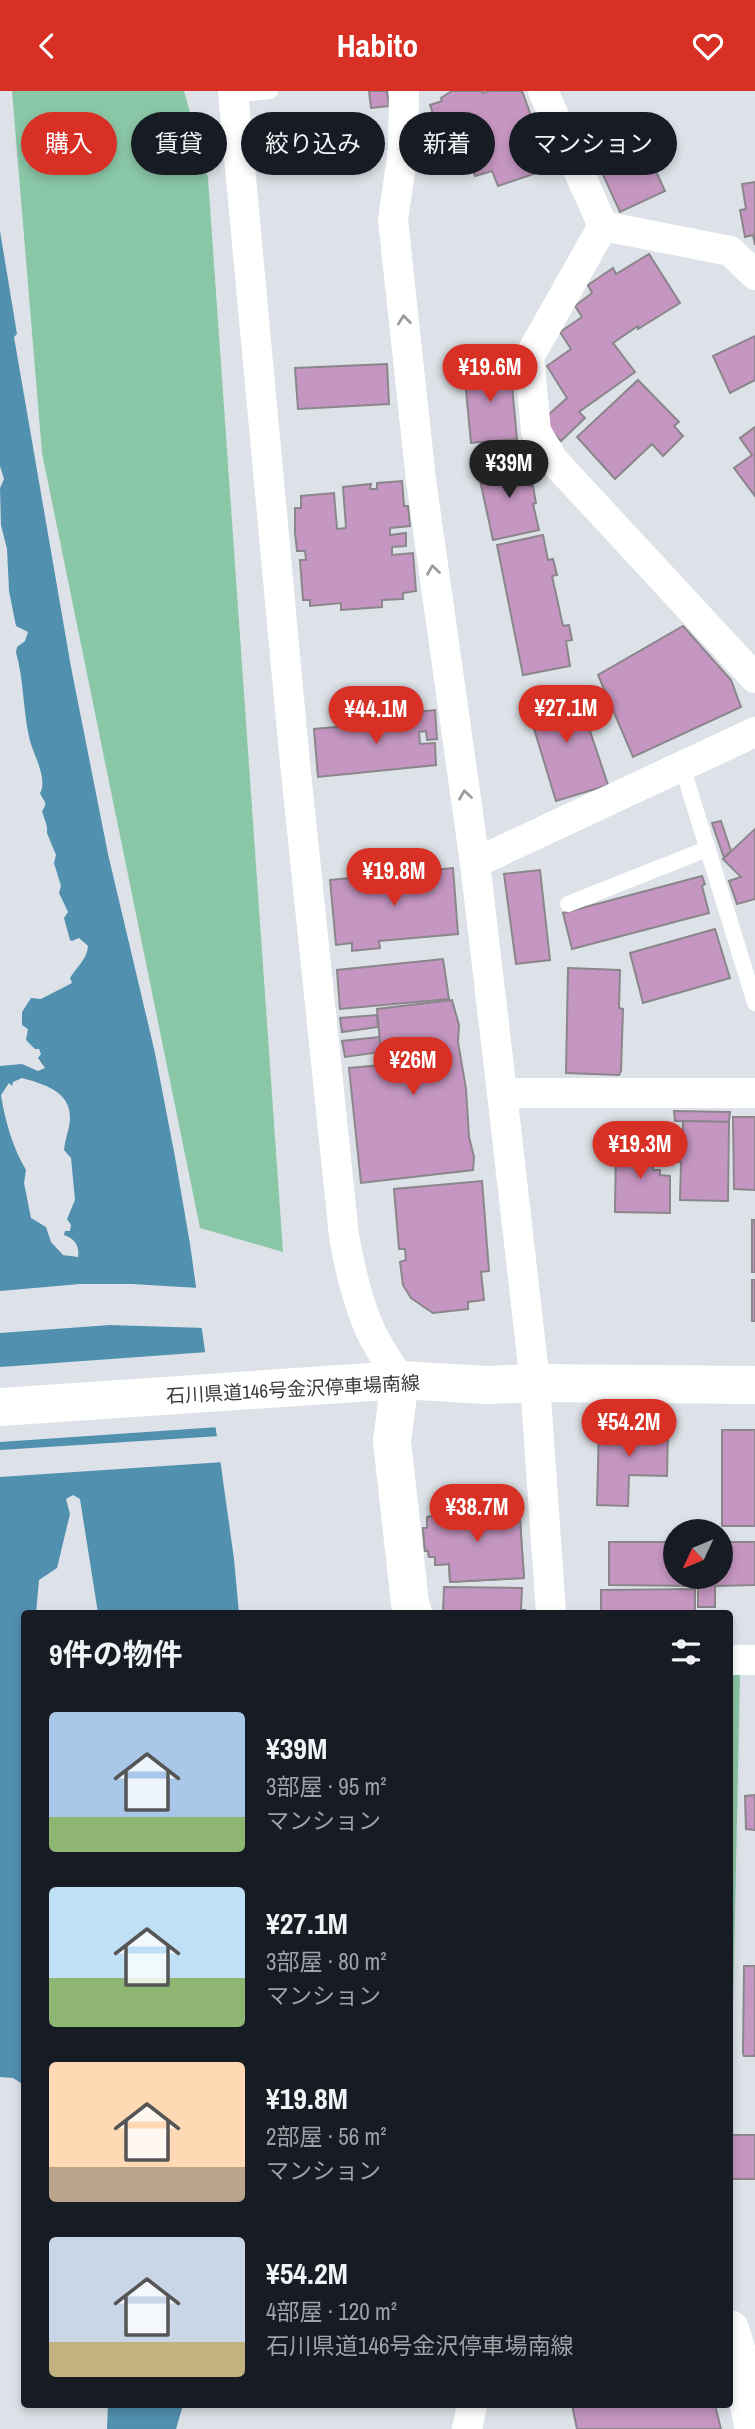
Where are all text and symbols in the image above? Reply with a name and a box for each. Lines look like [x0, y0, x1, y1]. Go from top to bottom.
text: Habito [337, 24, 418, 67]
icon: back [28, 27, 66, 65]
icon: heart [689, 27, 727, 65]
chip: 購入 [21, 112, 117, 175]
chip: 賃貸 [131, 112, 227, 175]
chip: 絞り込み [241, 112, 385, 175]
chip: 新着 [399, 112, 495, 175]
chip: マンション [509, 112, 677, 175]
one-way arrow [396, 314, 411, 325]
pin: ¥19.6M [433, 345, 547, 404]
text: ¥19.6M [459, 351, 521, 382]
pin: ¥39M [468, 441, 550, 500]
text: ¥39M [485, 447, 533, 478]
one-way arrow [426, 564, 441, 576]
pin: ¥27.1M [509, 685, 623, 745]
pin: ¥44.1M [319, 687, 433, 746]
text: ¥27.1M [535, 692, 597, 723]
text: ¥44.1M [345, 693, 407, 724]
one-way arrow [458, 789, 473, 801]
pin: ¥19.8M [337, 849, 451, 908]
text: ¥19.8M [363, 855, 425, 886]
pin: ¥26M [372, 1037, 454, 1097]
text: ¥26M [389, 1044, 437, 1075]
pin: ¥19.3M [583, 1121, 697, 1181]
text: ¥19.3M [609, 1128, 671, 1159]
street label: 石川県道146号金沢停車場南線 [165, 1369, 421, 1409]
pin: ¥54.2M [572, 1399, 686, 1459]
text: ¥54.2M [598, 1406, 660, 1437]
pin: ¥38.7M [420, 1485, 534, 1544]
text: ¥38.7M [446, 1491, 508, 1522]
north arrow [663, 1519, 733, 1589]
map controls [663, 1519, 733, 1589]
icon: filters [667, 1633, 705, 1671]
text: 9件の物件 [49, 1634, 183, 1674]
text: ¥39M [266, 1728, 328, 1768]
icon: home [105, 1740, 189, 1824]
text: 3部屋 · 95 m² [266, 1771, 386, 1802]
text: マンション [266, 1805, 381, 1836]
text: ¥27.1M [266, 1903, 348, 1943]
icon: home [105, 1915, 189, 1999]
text: 3部屋 · 80 m² [266, 1946, 386, 1977]
text: マンション [266, 1980, 381, 2011]
text: ¥19.8M [266, 2078, 348, 2118]
icon: home [105, 2090, 189, 2174]
text: 2部屋 · 56 m² [266, 2121, 386, 2152]
text: マンション [266, 2155, 381, 2186]
text: ¥54.2M [266, 2253, 348, 2293]
icon: home [105, 2265, 189, 2349]
text: 4部屋 · 120 m² [266, 2296, 397, 2327]
text: 石川県道146号金沢停車場南線 [266, 2330, 573, 2361]

